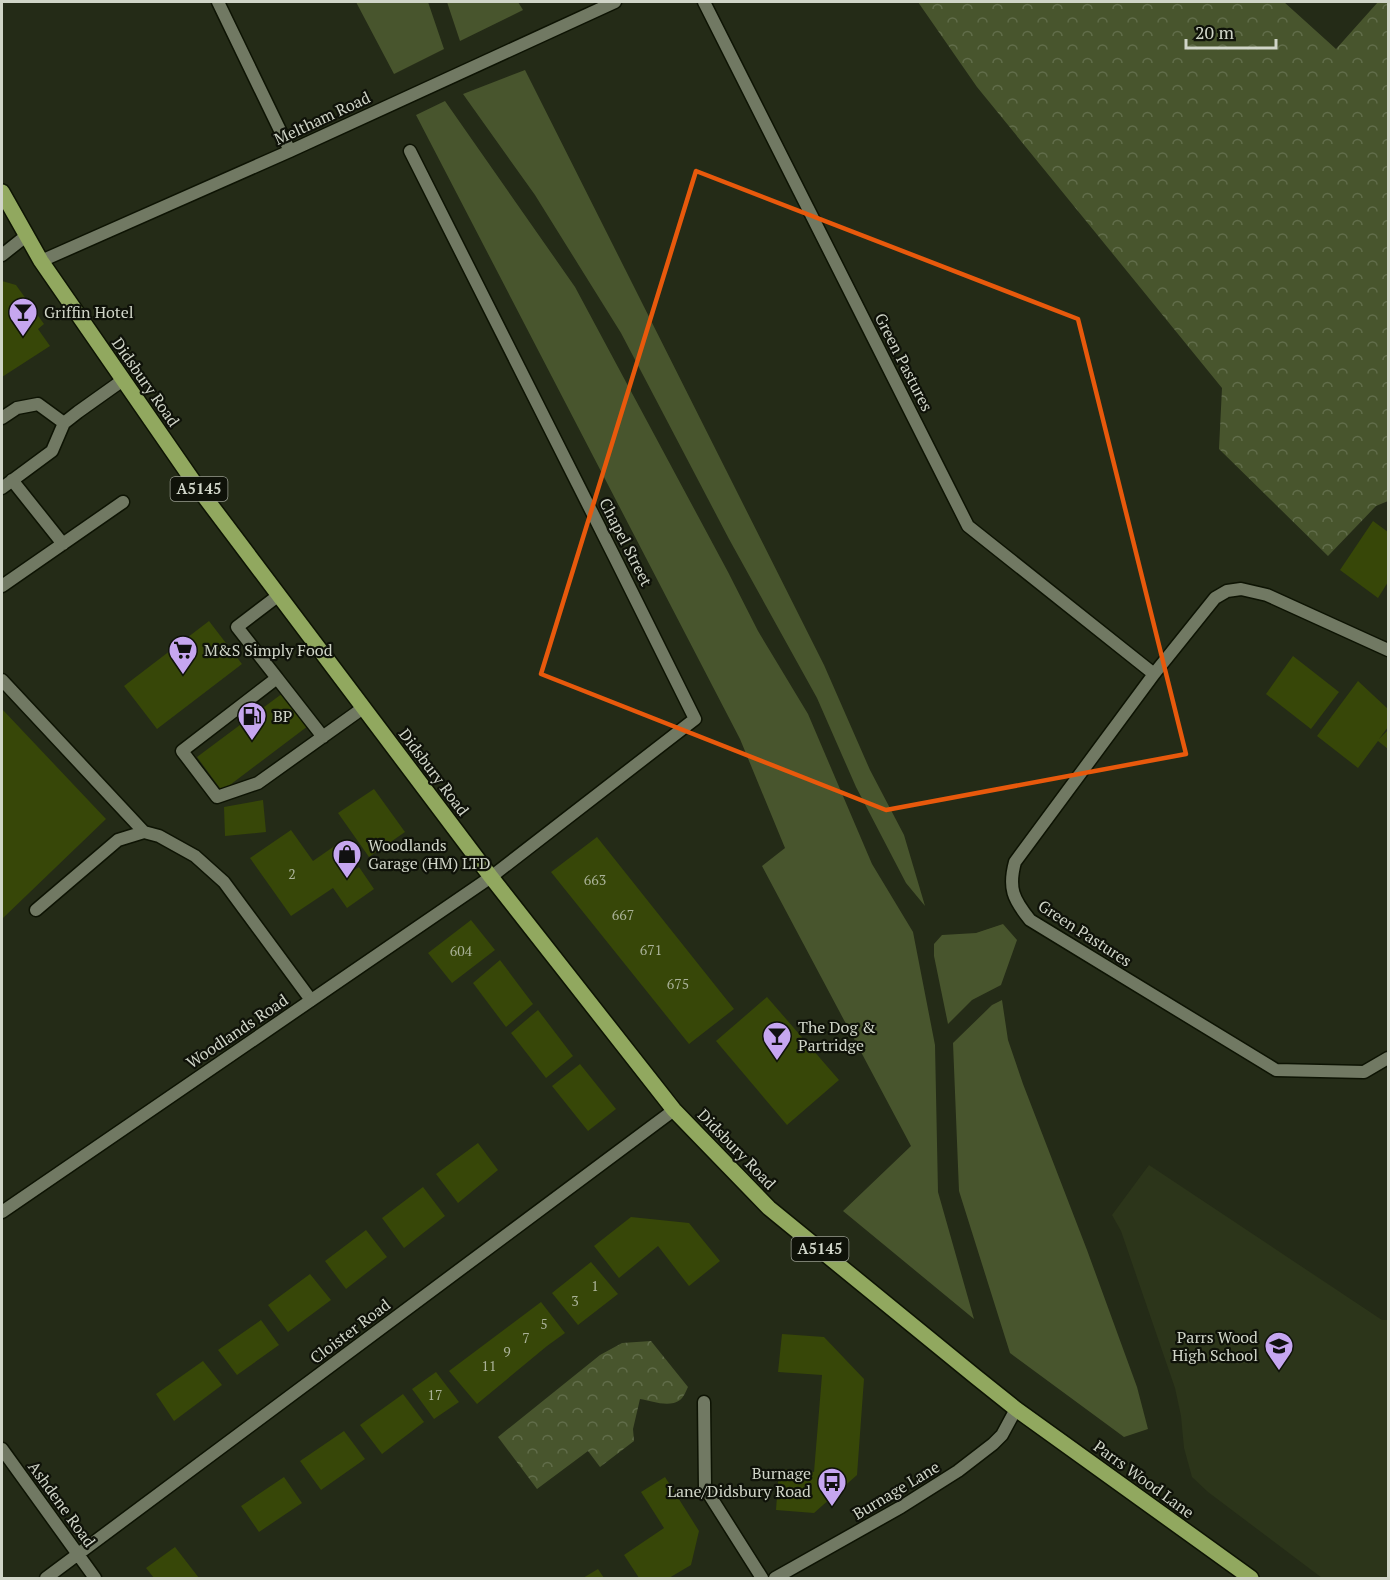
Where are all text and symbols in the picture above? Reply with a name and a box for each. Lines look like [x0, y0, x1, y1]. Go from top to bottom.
scale bar [1186, 12, 1276, 50]
text: 20 m [1195, 20, 1235, 44]
street label: Meltham Road [270, 86, 374, 150]
bar icon: Griffin Hotel [7, 296, 39, 338]
place label: Griffin Hotel [44, 301, 134, 323]
street label: Green Pastures [870, 309, 938, 415]
street label: Didsbury Road [107, 333, 185, 431]
road number: A5145 [170, 477, 228, 501]
street label: Chapel Street [594, 494, 658, 590]
supermarket icon: M&S Simply Food [167, 634, 199, 676]
place label: M&S Simply Food [204, 639, 333, 661]
fuel station icon: BP [236, 700, 268, 742]
place label: BP [273, 705, 292, 727]
street label: Didsbury Road [394, 724, 474, 820]
place label: Woodlands Garage (HM) LTD [368, 834, 491, 874]
shop icon: Woodlands Garage (HM) LTD [331, 838, 363, 880]
house number: 2 [288, 864, 296, 883]
house number: 663 [584, 870, 606, 889]
street label: Green Pastures [1034, 895, 1136, 972]
house number: 667 [612, 905, 634, 924]
house number: 671 [640, 940, 662, 959]
house number: 604 [450, 941, 473, 960]
house number: 675 [667, 974, 689, 993]
street label: Woodlands Road [182, 989, 292, 1073]
place label: The Dog & Partridge [798, 1016, 876, 1056]
bar icon: The Dog & Partridge [761, 1020, 793, 1062]
street label: Didsbury Road [693, 1104, 781, 1194]
road number: A5145 [792, 1237, 848, 1261]
house number: 1 [591, 1276, 599, 1295]
house number: 3 [571, 1291, 579, 1310]
street label: Cloister Road [305, 1293, 395, 1369]
house number: 5 [540, 1314, 548, 1333]
place label: Parrs Wood High School [1172, 1326, 1258, 1366]
house number: 7 [522, 1328, 530, 1347]
school or university icon: Parrs Wood High School [1263, 1330, 1295, 1372]
house number: 9 [503, 1342, 511, 1361]
house number: 11 [482, 1356, 496, 1375]
house number: 17 [428, 1385, 442, 1404]
street label: Parrs Wood Lane [1089, 1435, 1199, 1523]
street label: Burnage Lane [849, 1455, 943, 1525]
street label: Ashdene Road [23, 1457, 101, 1552]
place label: Burnage Lane/Didsbury Road [667, 1462, 811, 1502]
bus stop icon: Burnage Lane/Didsbury Road [816, 1466, 848, 1508]

